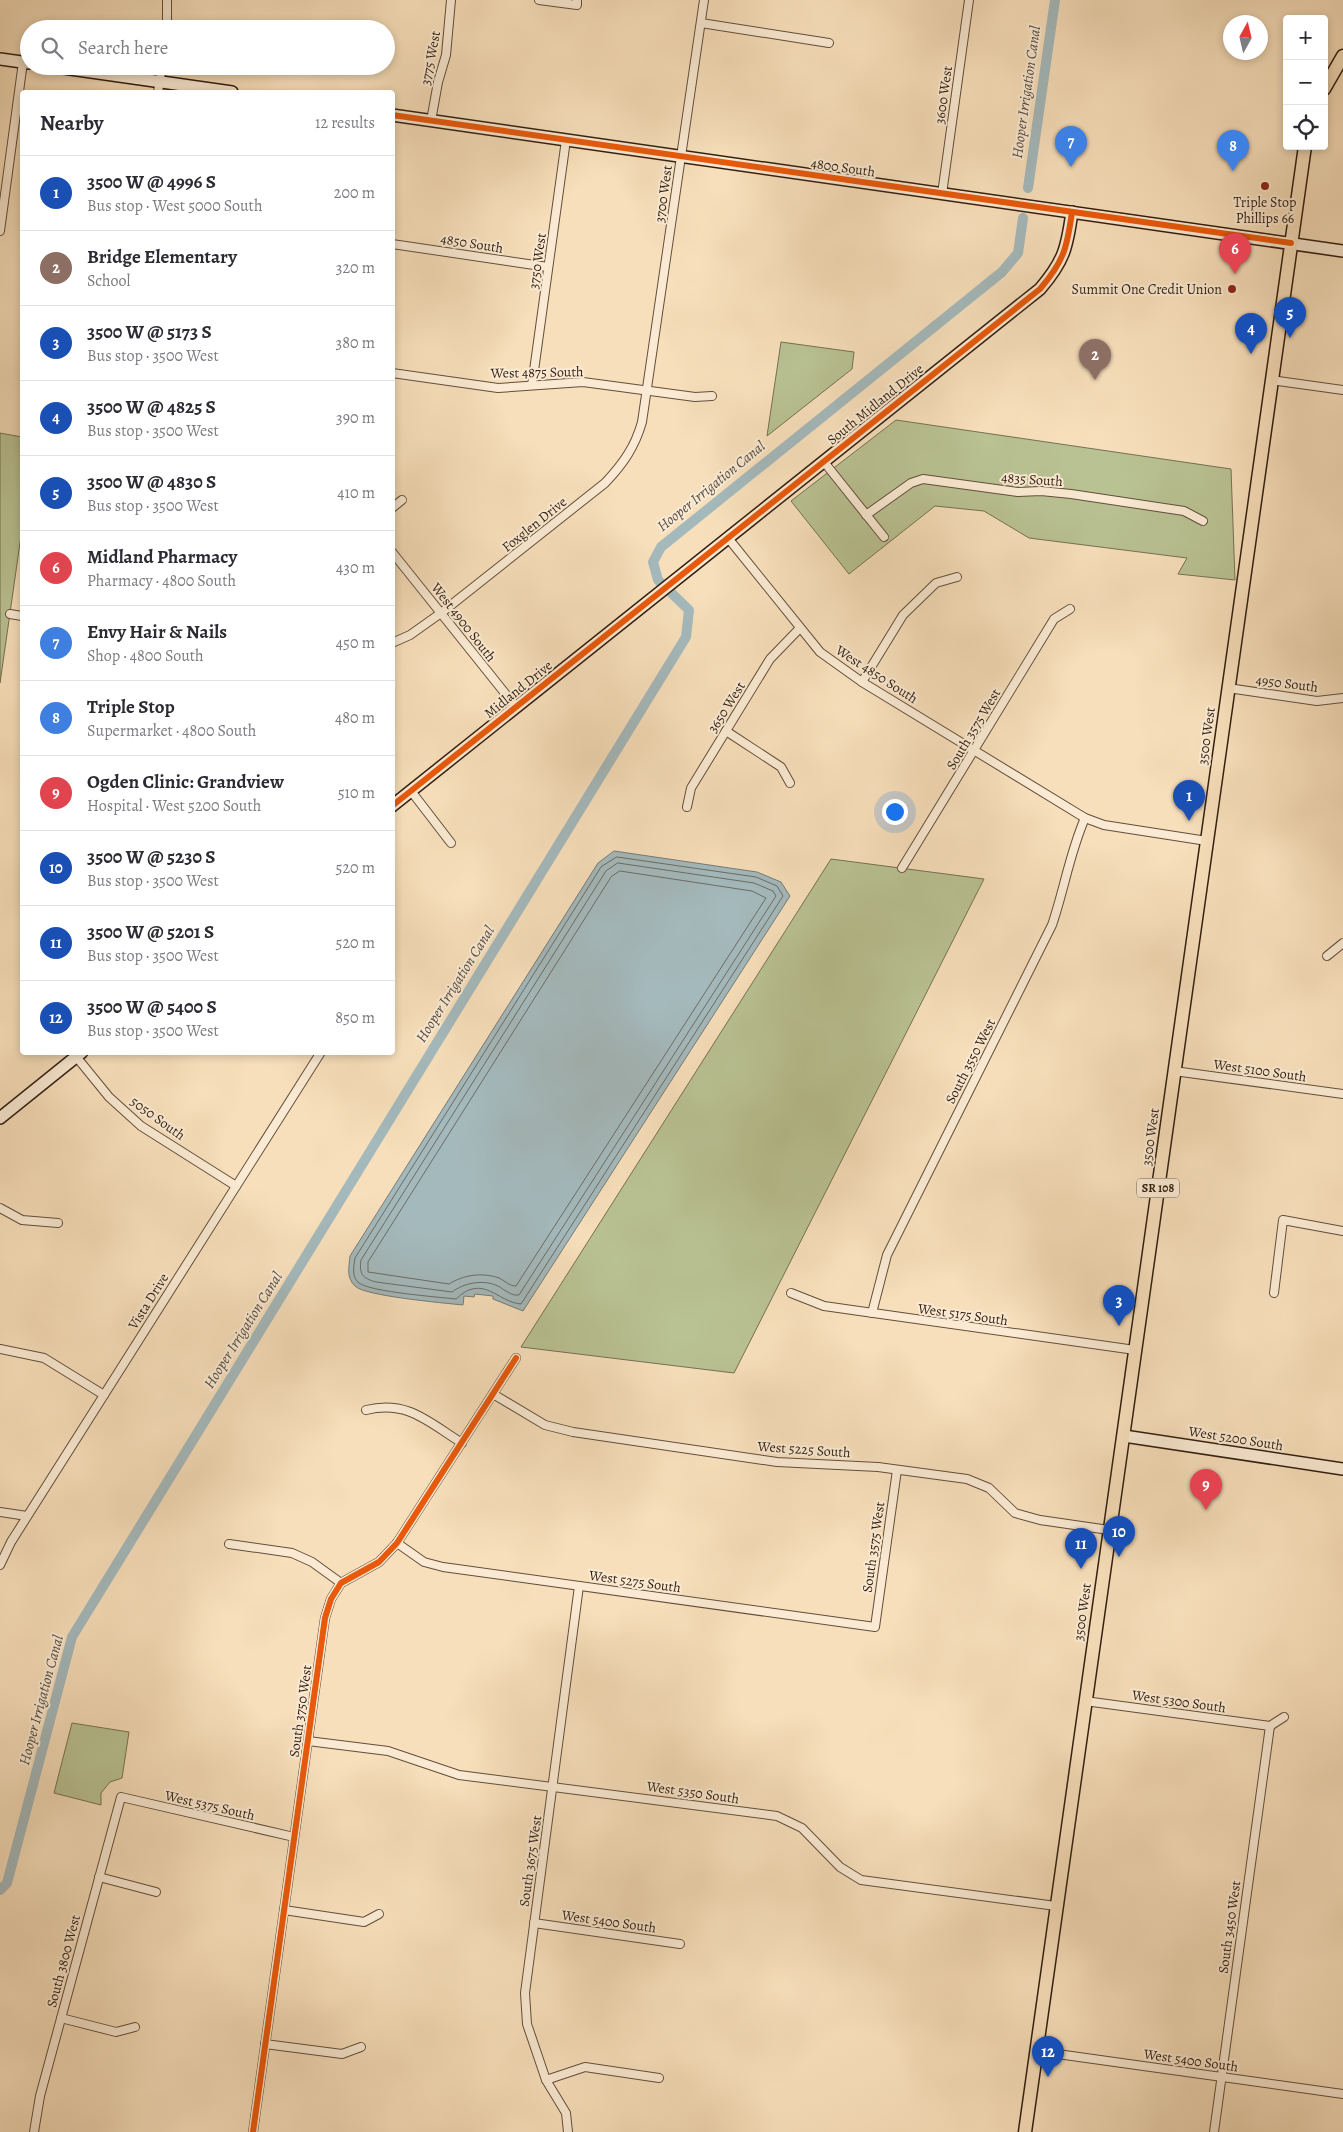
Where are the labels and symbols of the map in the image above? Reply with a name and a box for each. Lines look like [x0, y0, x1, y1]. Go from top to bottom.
north arrow [1223, 15, 1268, 60]
water label: Hooper Irrigation Canal [1007, 24, 1045, 160]
street label: 3775 West [416, 29, 445, 87]
street label: 3600 West [930, 64, 957, 125]
pin: 7 [1055, 126, 1087, 167]
pin: 8 [1217, 130, 1249, 171]
street label: 4800 South [810, 154, 877, 181]
street label: 3700 West [650, 164, 677, 224]
marker: Triple Stop Phillips 66 [1259, 180, 1271, 192]
place label: Triple Stop Phillips 66 [1234, 193, 1296, 228]
street label: 4850 South [439, 229, 505, 258]
street label: 3750 West [524, 231, 551, 290]
pin: 6 [1219, 233, 1251, 274]
place label: Summit One Credit Union [1072, 280, 1222, 299]
marker: Summit One Credit Union [1226, 283, 1238, 295]
pin: 5 [1274, 297, 1306, 338]
pin: 4 [1235, 313, 1267, 354]
pin: 2 [1079, 339, 1111, 380]
street label: South Midland Drive [823, 360, 928, 449]
street label: West 4875 South [489, 362, 584, 383]
water label: Hooper Irrigation Canal [653, 436, 769, 536]
street label: 4835 South [1001, 468, 1064, 491]
street label: Foxglen Drive [498, 492, 571, 556]
street label: West 4900 South [426, 578, 501, 666]
street label: West 4850 South [831, 640, 922, 708]
street label: Midland Drive [480, 656, 556, 723]
street label: 4950 South [1255, 670, 1320, 697]
street label: 3650 West [703, 678, 750, 737]
street label: South 3575 West [942, 685, 1005, 773]
street label: 3500 West [1193, 706, 1220, 766]
pin: 1 [1173, 780, 1205, 821]
your location [882, 799, 908, 825]
water label: Hooper Irrigation Canal [411, 922, 499, 1046]
street label: South 3550 West [941, 1015, 1000, 1107]
street label: West 5100 South [1211, 1054, 1308, 1086]
street label: 5050 South [126, 1092, 189, 1145]
street label: 3500 West [1137, 1107, 1164, 1167]
road number: SR 108 [1137, 1178, 1179, 1198]
water label: Hooper Irrigation Canal [199, 1268, 287, 1392]
street label: Vista Drive [123, 1270, 173, 1334]
pin: 3 [1103, 1285, 1135, 1326]
street label: West 5175 South [916, 1299, 1010, 1330]
street label: West 5200 South [1186, 1421, 1285, 1455]
street label: West 5225 South [756, 1437, 852, 1462]
pin: 9 [1190, 1469, 1222, 1510]
street label: South 3575 West [858, 1500, 889, 1594]
pin: 10 [1103, 1516, 1135, 1557]
pin: 11 [1065, 1528, 1097, 1569]
street label: West 5275 South [587, 1566, 683, 1597]
street label: 3500 West [1069, 1582, 1096, 1642]
water label: Hooper Irrigation Canal [14, 1633, 68, 1767]
street label: South 3750 West [285, 1663, 316, 1758]
street label: West 5300 South [1130, 1685, 1228, 1718]
street label: West 5350 South [644, 1776, 741, 1808]
street label: West 5375 South [162, 1786, 257, 1825]
street label: South 3675 West [515, 1814, 546, 1908]
street label: South 3450 West [1214, 1879, 1245, 1975]
street label: West 5400 South [560, 1905, 658, 1938]
street label: South 3800 West [42, 1912, 85, 2010]
pin: 12 [1032, 2036, 1064, 2077]
street label: West 5400 South [1142, 2044, 1240, 2077]

